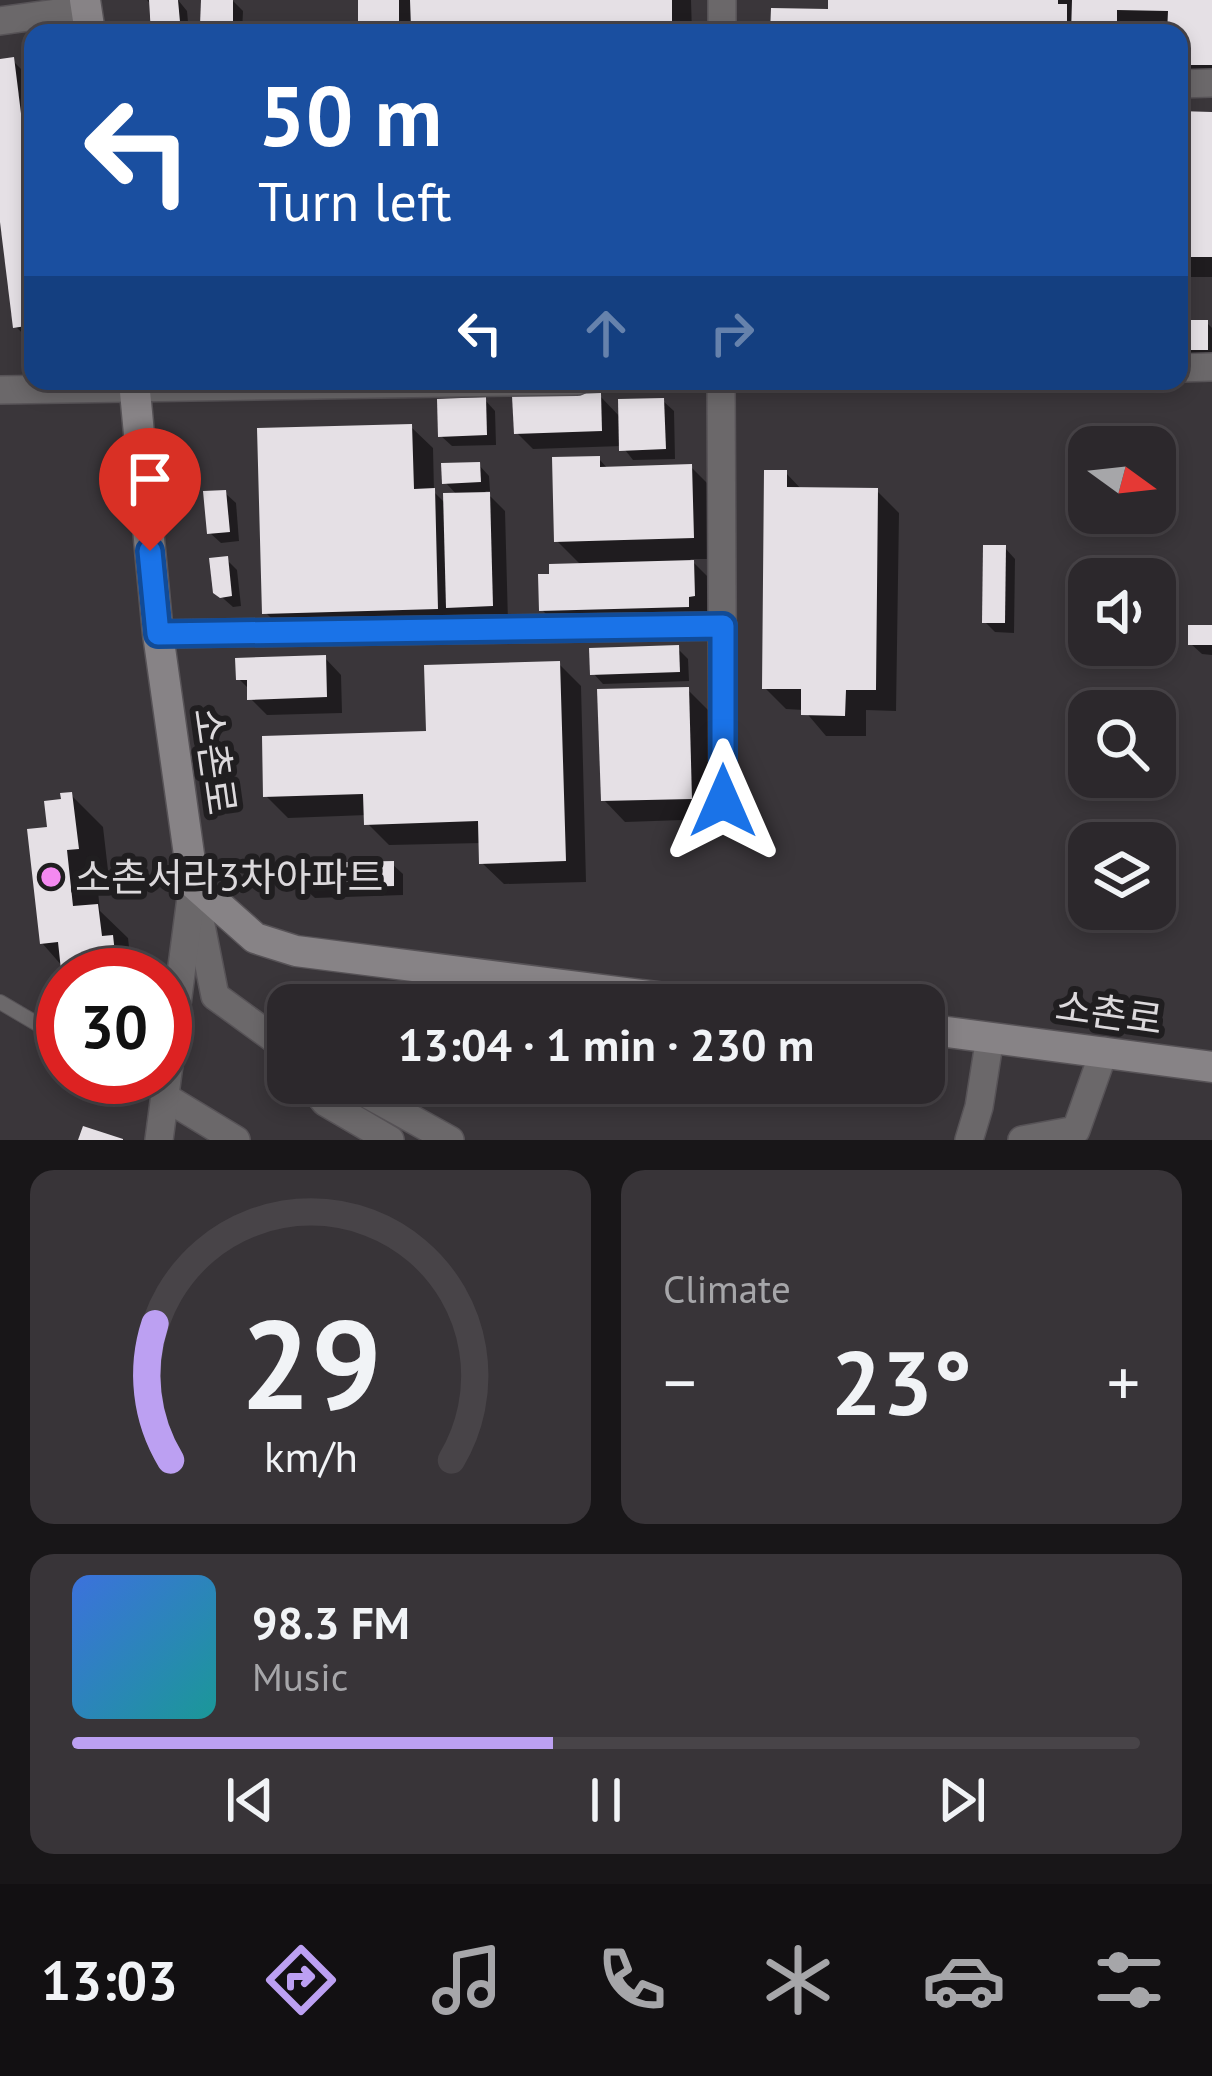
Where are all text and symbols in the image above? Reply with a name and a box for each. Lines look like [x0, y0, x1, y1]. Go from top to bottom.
text: 50 m [258, 60, 442, 169]
icon: left [60, 72, 216, 228]
text: Turn left [258, 166, 452, 236]
icon: left [447, 300, 513, 366]
icon: ahead [573, 300, 639, 366]
icon: right [699, 300, 765, 366]
north arrow [1068, 426, 1176, 534]
map controls [1068, 426, 1176, 930]
pin [99, 428, 201, 551]
icon: arrive [117, 446, 183, 512]
button: sound [1068, 558, 1176, 666]
button: search [1068, 690, 1176, 798]
street label: 소촌로 [183, 704, 248, 818]
position arrow [660, 738, 786, 864]
button: layers [1068, 822, 1176, 930]
place label: 소촌서라3차아파트 [75, 851, 383, 902]
marker: 소촌서라3차아파트 [38, 864, 64, 890]
speed limit sign: 30 [36, 948, 192, 1104]
street label: 소촌로 [1052, 980, 1166, 1045]
text: 13:04 · 1 min · 230 m [398, 1015, 814, 1073]
text: Climate [663, 1263, 791, 1314]
text: 29 [240, 1282, 381, 1443]
text: 23° [831, 1323, 972, 1440]
text: − [663, 1339, 696, 1424]
text: + [1107, 1339, 1140, 1424]
text: km/h [263, 1428, 358, 1484]
text: 98.3 FM [252, 1593, 410, 1651]
text: Music [252, 1651, 348, 1702]
icon: previous [217, 1767, 283, 1833]
icon: pause [573, 1767, 639, 1833]
icon: next [929, 1767, 995, 1833]
icon: directions [259, 1938, 343, 2022]
icon: music [425, 1938, 509, 2022]
icon: phone [590, 1938, 674, 2022]
icon: climate [756, 1938, 840, 2022]
icon: car [922, 1938, 1006, 2022]
icon: filters [1087, 1938, 1171, 2022]
text: 13:03 [41, 1945, 178, 2015]

